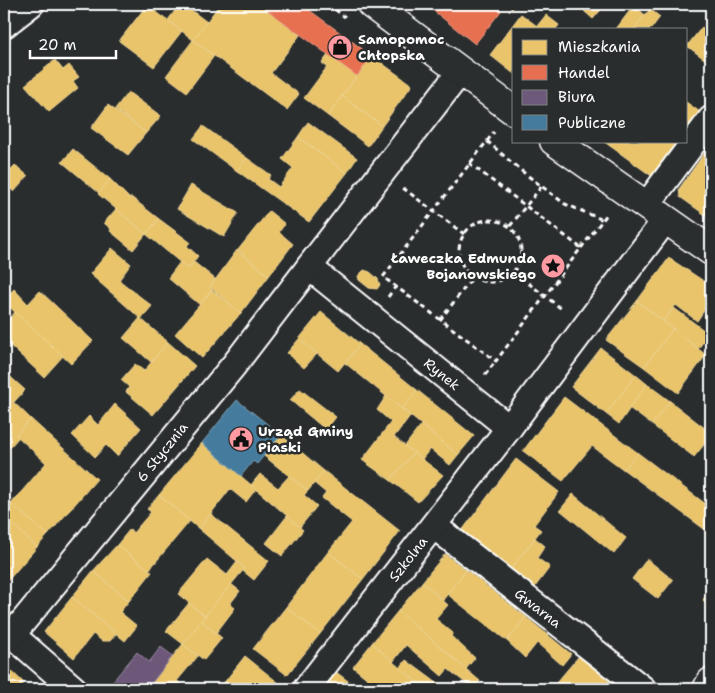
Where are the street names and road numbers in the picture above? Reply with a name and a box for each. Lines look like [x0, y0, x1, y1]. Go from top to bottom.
street label: Rynek [420, 354, 464, 394]
street label: 6 Stycznia [132, 418, 192, 486]
street label: Szkolna [385, 532, 432, 585]
street label: Gwarna [511, 584, 565, 632]

